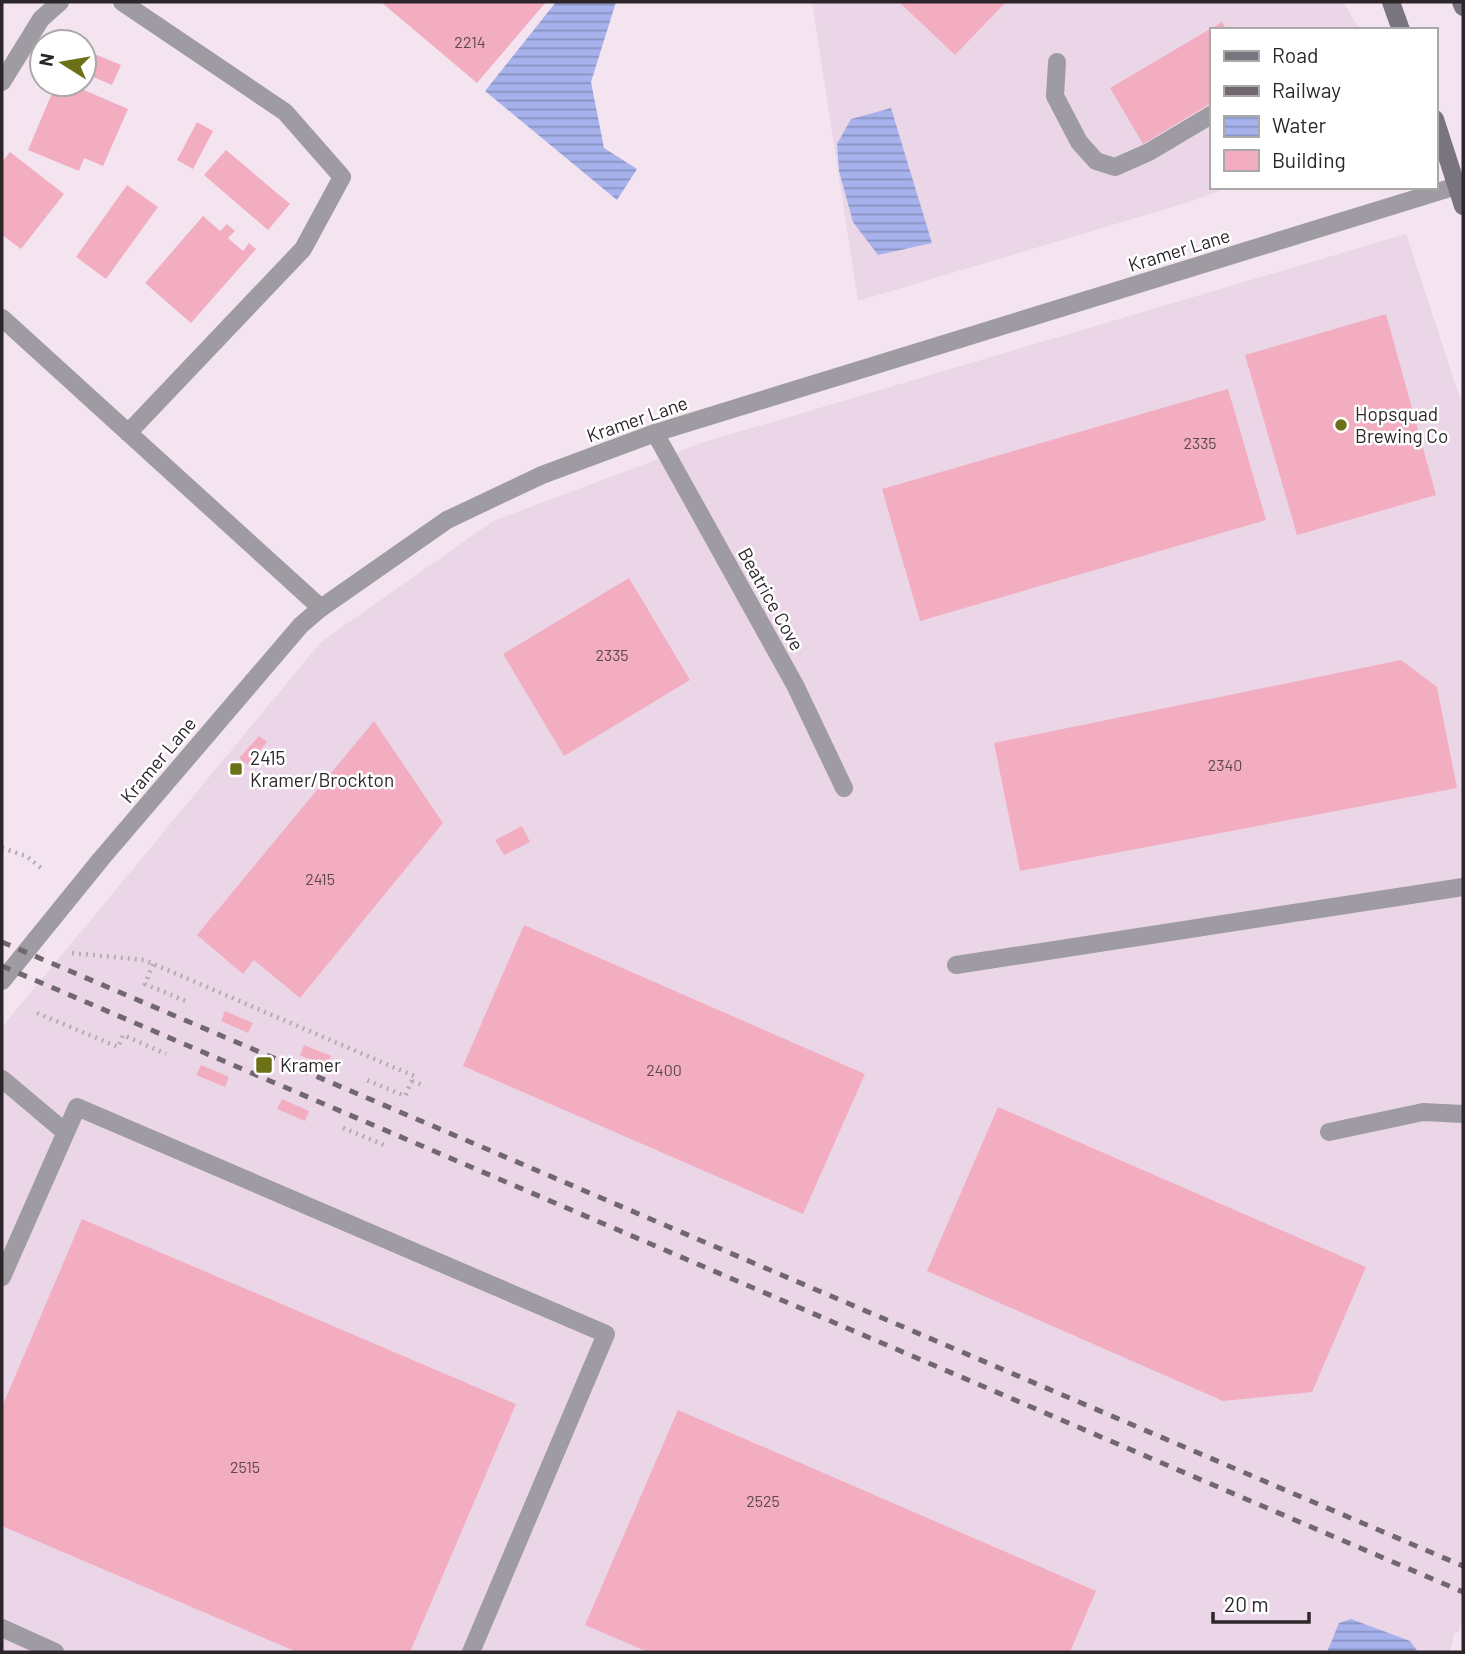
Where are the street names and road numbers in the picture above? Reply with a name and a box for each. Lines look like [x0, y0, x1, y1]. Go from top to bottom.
street label: Kramer Lane [1125, 223, 1233, 276]
street label: Kramer Lane [583, 391, 690, 447]
street label: Beatrice Cove [734, 543, 809, 654]
street label: Kramer Lane [115, 712, 200, 807]

